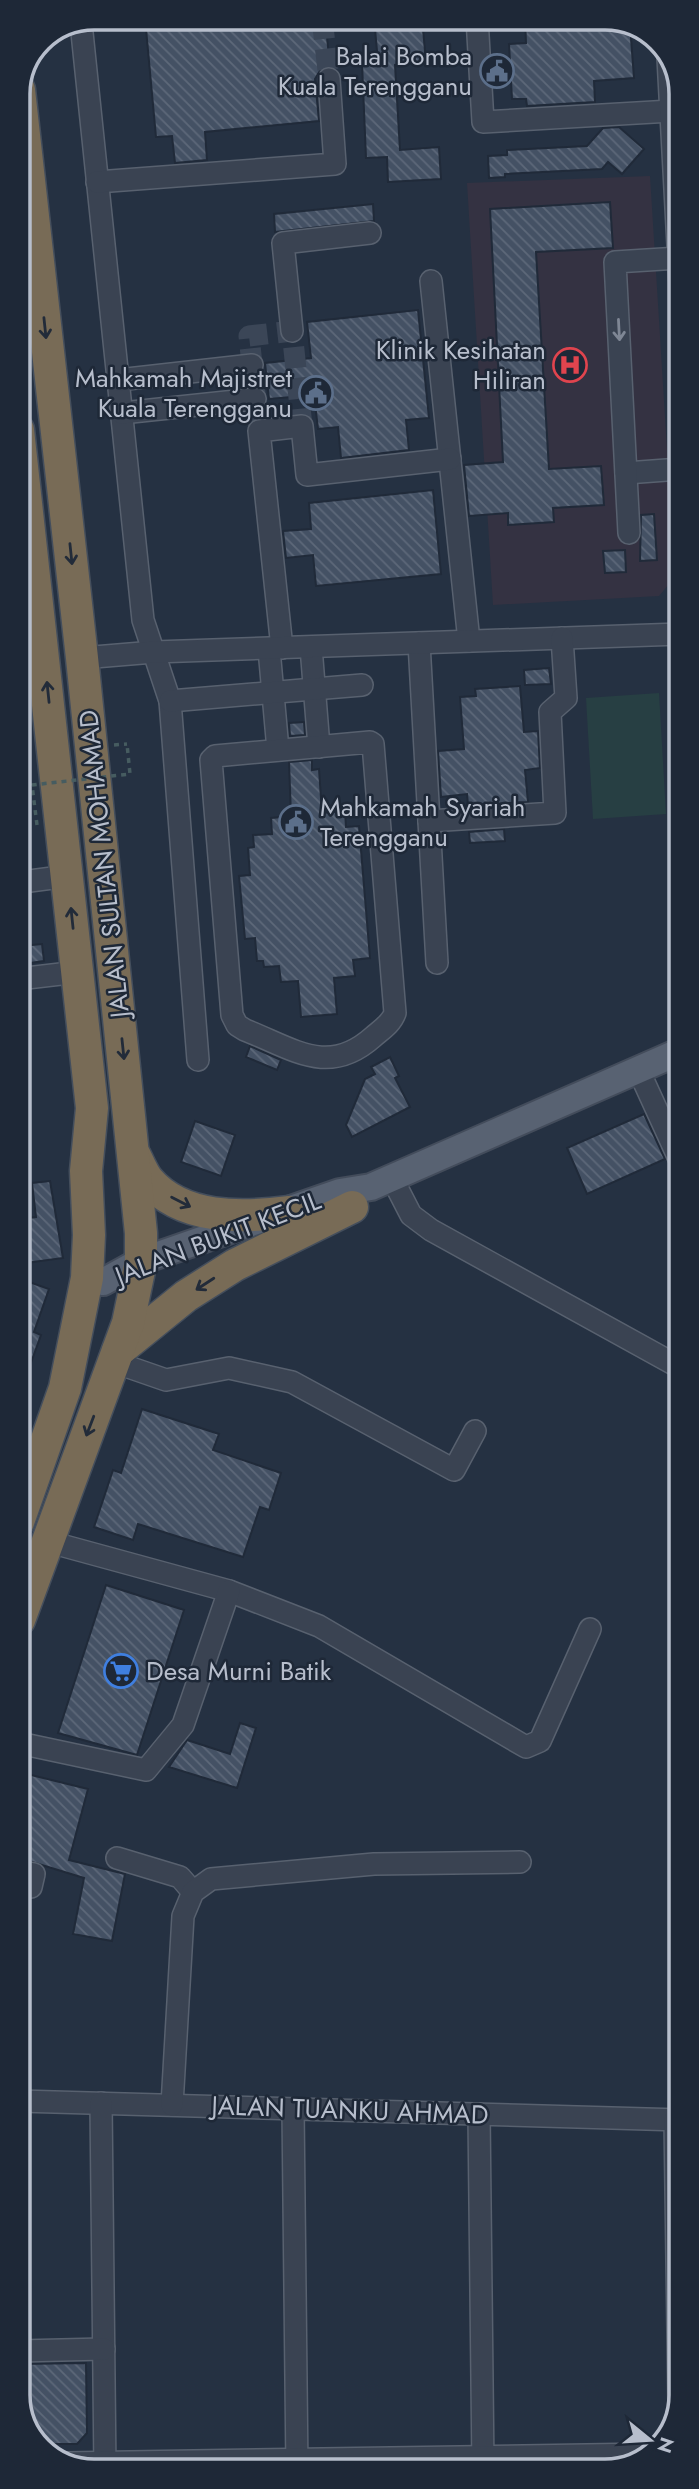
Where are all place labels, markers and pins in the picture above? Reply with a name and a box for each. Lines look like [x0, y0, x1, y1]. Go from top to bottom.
place label: Balai Bomba Kuala Terengganu [278, 37, 472, 105]
public building icon: Balai Bomba Kuala Terengganu [478, 52, 516, 90]
place label: Klinik Kesihatan Hiliran [376, 331, 546, 399]
hospital icon: Klinik Kesihatan Hiliran [551, 346, 589, 384]
place label: Mahkamah Majistret Kuala Terengganu [75, 359, 293, 427]
public building icon: Mahkamah Majistret Kuala Terengganu [297, 374, 335, 412]
place label: Mahkamah Syariah Terengganu [320, 788, 525, 856]
public building icon: Mahkamah Syariah Terengganu [277, 803, 315, 841]
supermarket icon: Desa Murni Batik [102, 1652, 140, 1690]
place label: Desa Murni Batik [146, 1652, 332, 1690]

